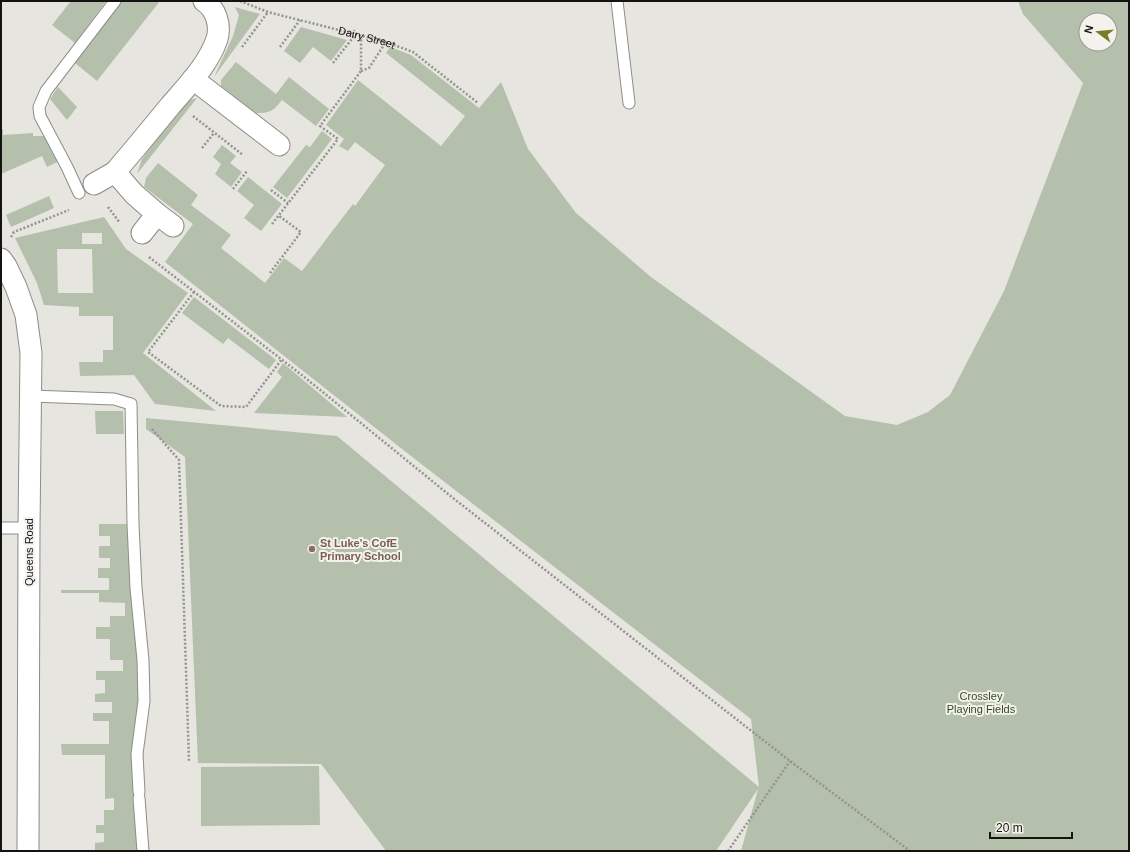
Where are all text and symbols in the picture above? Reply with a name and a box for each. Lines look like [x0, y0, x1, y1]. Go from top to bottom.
north arrow [1078, 12, 1118, 52]
street label: Dairy Street [337, 24, 397, 51]
text: N [1082, 24, 1095, 35]
street label: Queens Road [23, 518, 35, 586]
place label: St Luke's CofE Primary School [320, 537, 401, 562]
marker: St Luke's CofE Primary School [307, 544, 317, 554]
park label: Crossley Playing Fields [947, 690, 1016, 715]
scale bar [990, 814, 1072, 840]
text: 20 m [996, 821, 1023, 835]

